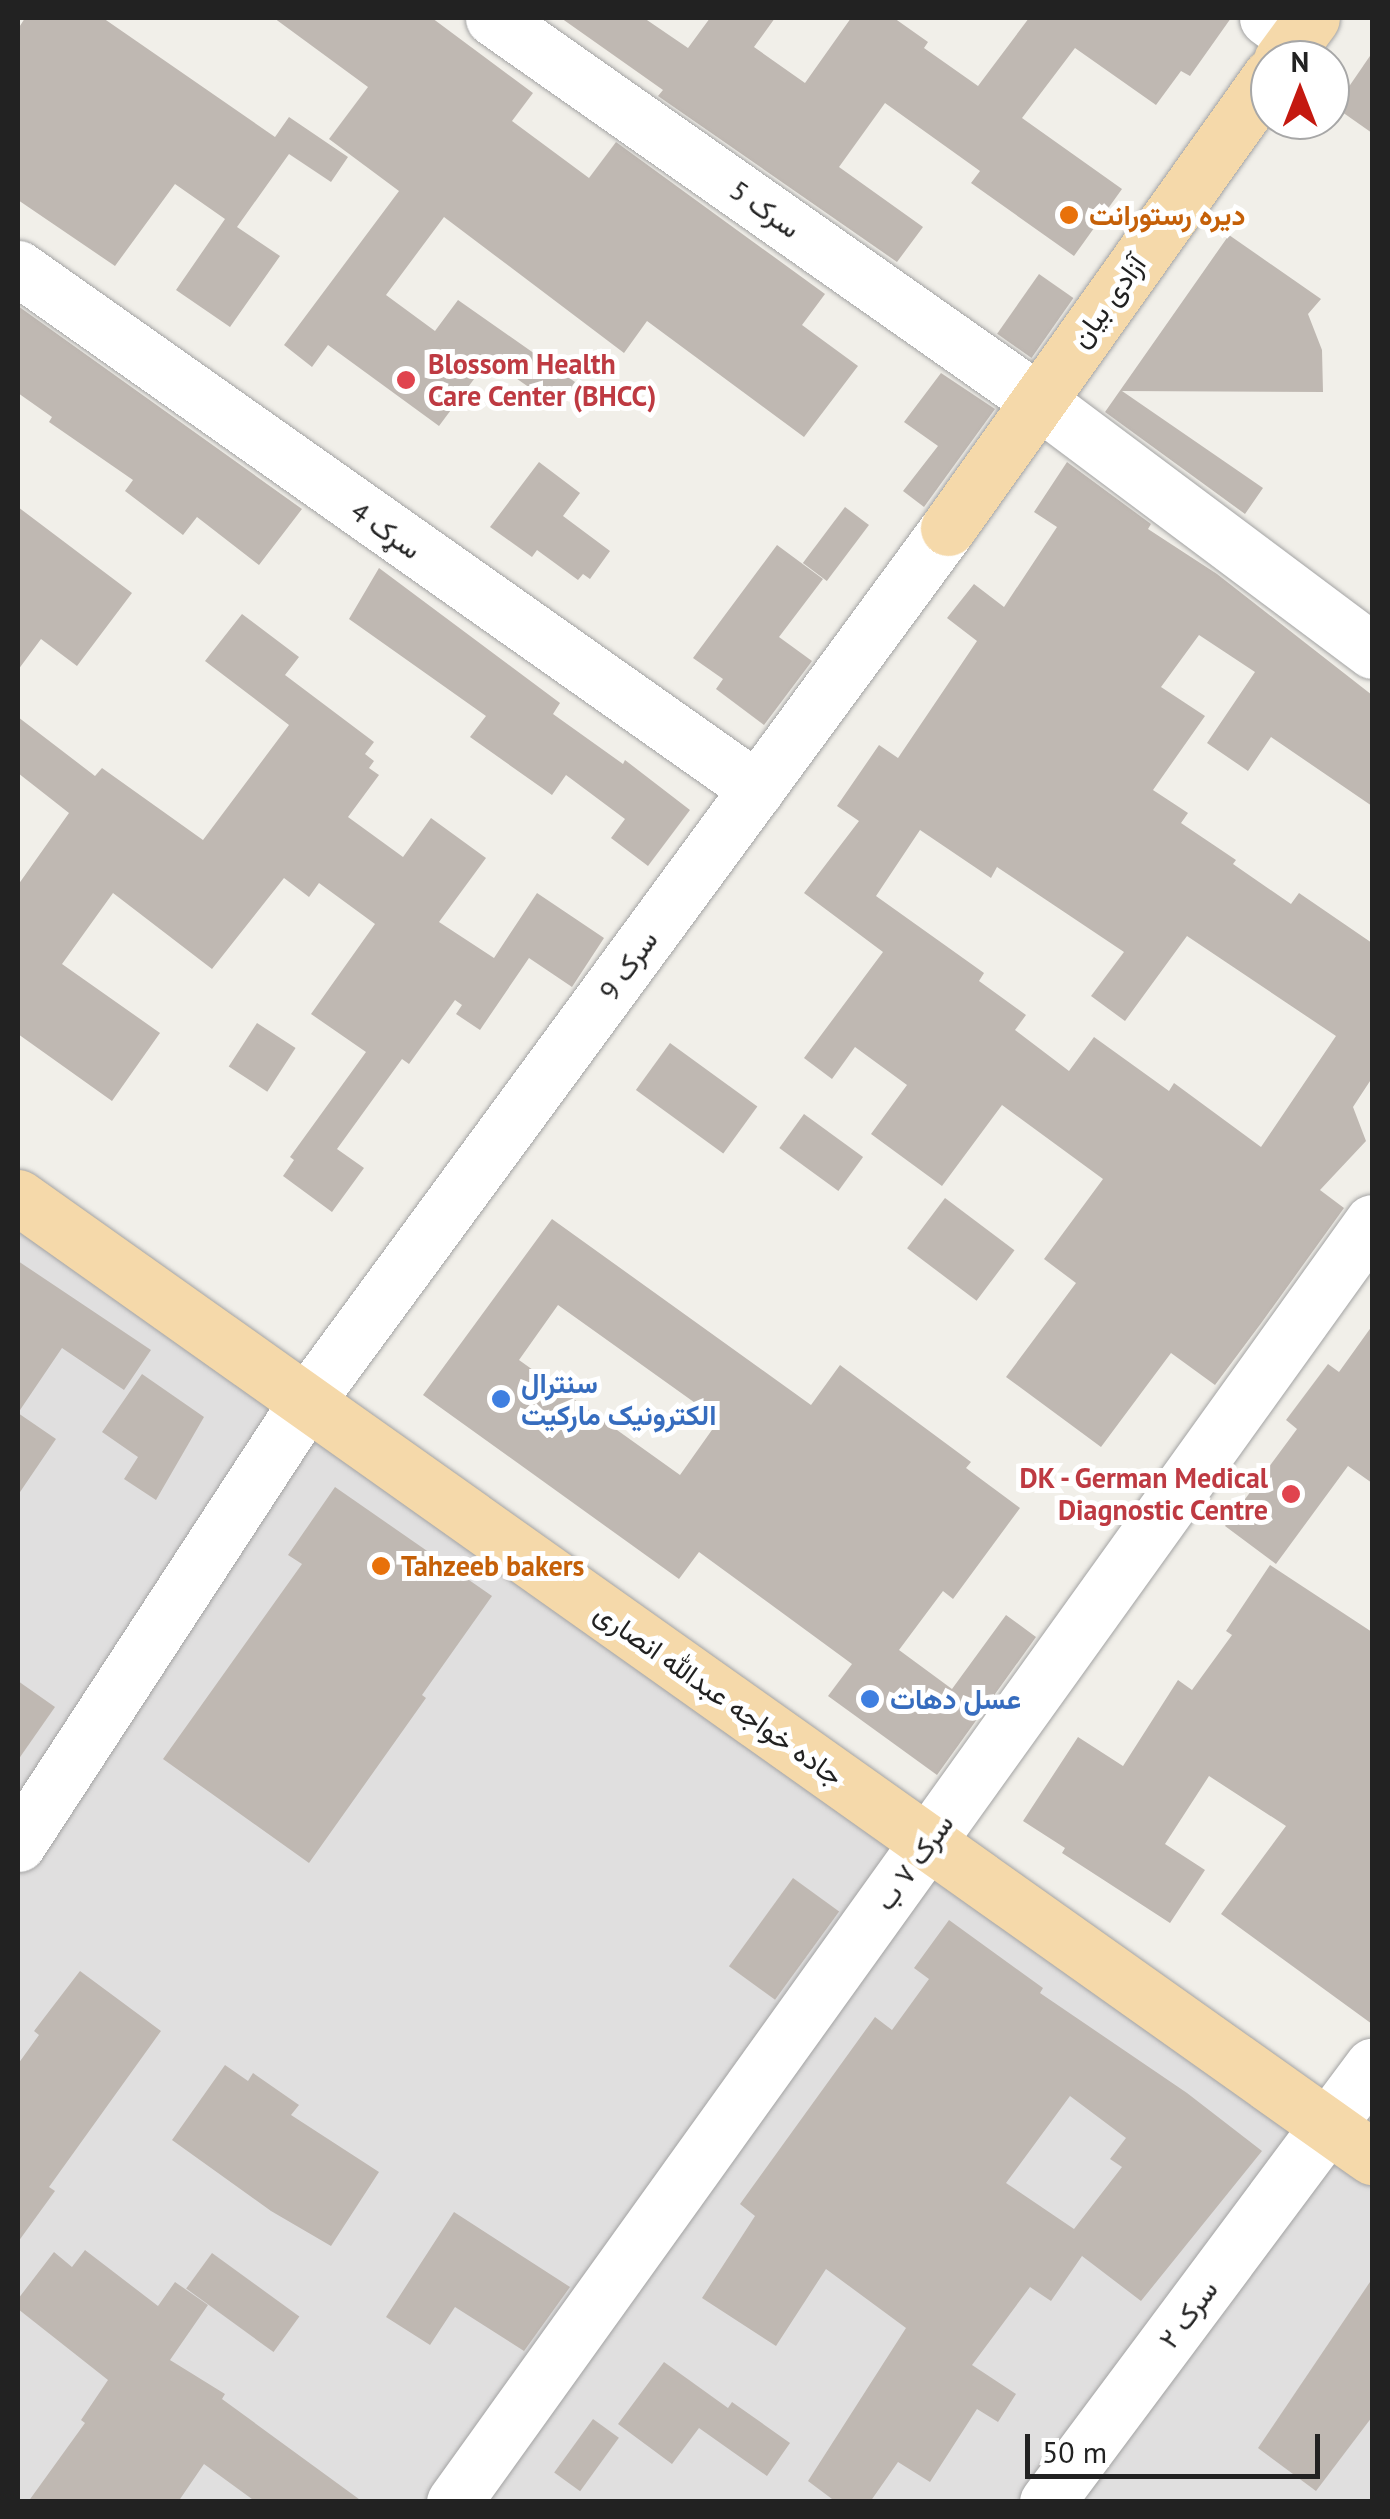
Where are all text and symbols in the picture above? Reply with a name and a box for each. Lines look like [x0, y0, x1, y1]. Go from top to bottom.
north arrow [1250, 40, 1350, 140]
text: N [1291, 43, 1309, 80]
street label: سرک 5 [724, 173, 806, 245]
place label: دیره رستورانت [1089, 198, 1246, 232]
marker: دیره رستورانت [1058, 204, 1080, 226]
street label: آزادی بیان [1063, 248, 1153, 354]
place label: Blossom Health Care Center (BHCC) [428, 347, 657, 413]
marker: Blossom Health Care Center (BHCC) [393, 367, 419, 393]
street label: سړک 4 [345, 494, 427, 566]
street label: سرک 9 [592, 924, 664, 1006]
place label: سنترال الکترونیک مارکیت [521, 1366, 716, 1432]
marker: سنترال الکترونیک مارکیت [490, 1388, 512, 1410]
place label: DK - German Medical Diagnostic Centre [1015, 1461, 1268, 1527]
marker: DK - German Medical Diagnostic Centre [1278, 1481, 1304, 1507]
place label: Tahzeeb bakers [401, 1549, 584, 1583]
marker: Tahzeeb bakers [370, 1555, 392, 1577]
street label: جاده خواجه عبدالله انصاری [588, 1595, 850, 1793]
place label: عسل دهات [890, 1682, 1021, 1716]
marker: عسل دهات [859, 1688, 881, 1710]
street label: سرک ۷ ب [868, 1807, 960, 1917]
street label: سرک ۲ [1151, 2273, 1225, 2355]
scale bar [1030, 2414, 1325, 2476]
text: 50 m [1042, 2432, 1107, 2471]

